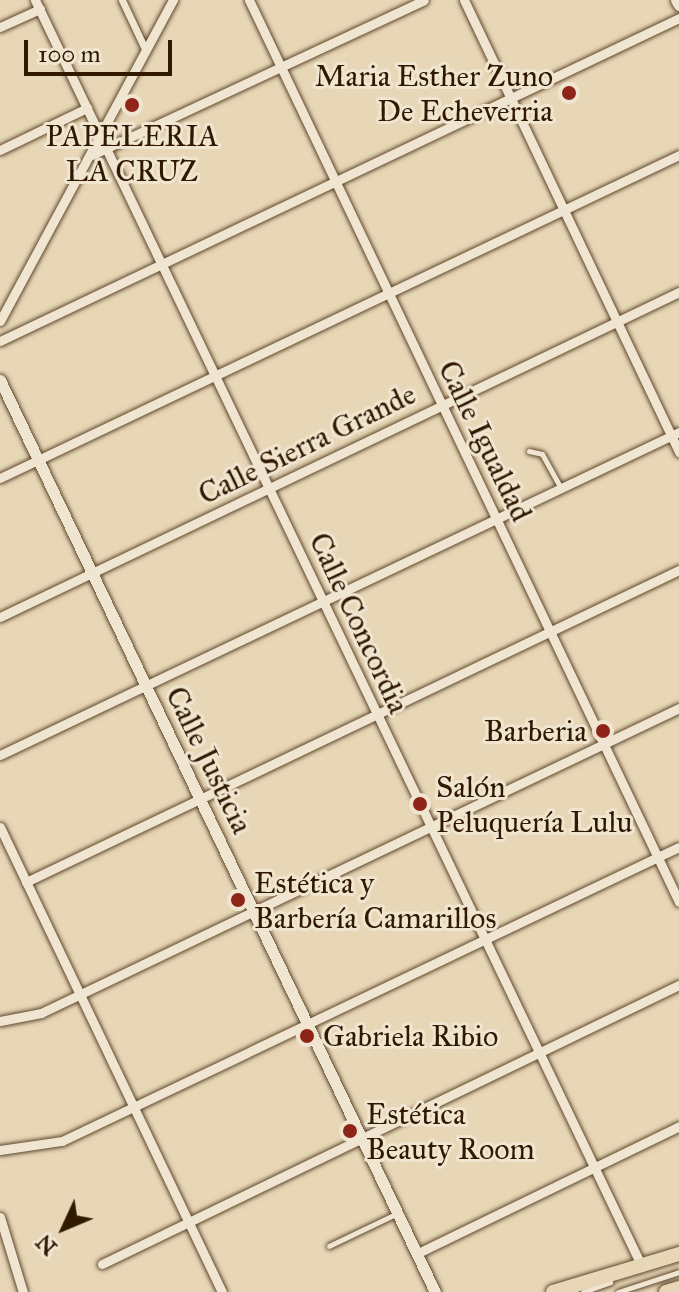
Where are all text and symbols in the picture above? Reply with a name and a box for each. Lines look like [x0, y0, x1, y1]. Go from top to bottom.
scale bar [28, 24, 176, 74]
text: 100 m [38, 39, 101, 69]
place label: Maria Esther Zuno De Echeverria [315, 58, 553, 128]
marker: Maria Esther Zuno De Echeverria [560, 84, 578, 102]
marker: PAPELERIA LA CRUZ [123, 96, 141, 114]
place label: PAPELERIA LA CRUZ [45, 118, 219, 188]
street label: Calle Igualdad [431, 355, 539, 527]
street label: Calle Sierra Grande [192, 376, 422, 512]
street label: Calle Concordia [301, 527, 417, 719]
street label: Calle Justicia [158, 681, 260, 839]
place label: Barberia [484, 713, 587, 749]
marker: Barberia [594, 722, 612, 740]
place label: Salón Peluquería Lulu [436, 769, 632, 840]
marker: Salón Peluquería Lulu [411, 795, 429, 813]
place label: Estética y Barbería Camarillos [254, 865, 496, 936]
marker: Estética y Barbería Camarillos [229, 891, 247, 909]
place label: Gabriela Ribio [323, 1018, 498, 1054]
marker: Gabriela Ribio [298, 1027, 316, 1045]
place label: Estética Beauty Room [366, 1096, 535, 1166]
marker: Estética Beauty Room [341, 1122, 359, 1140]
north arrow [24, 1188, 104, 1268]
text: N [30, 1229, 63, 1261]

